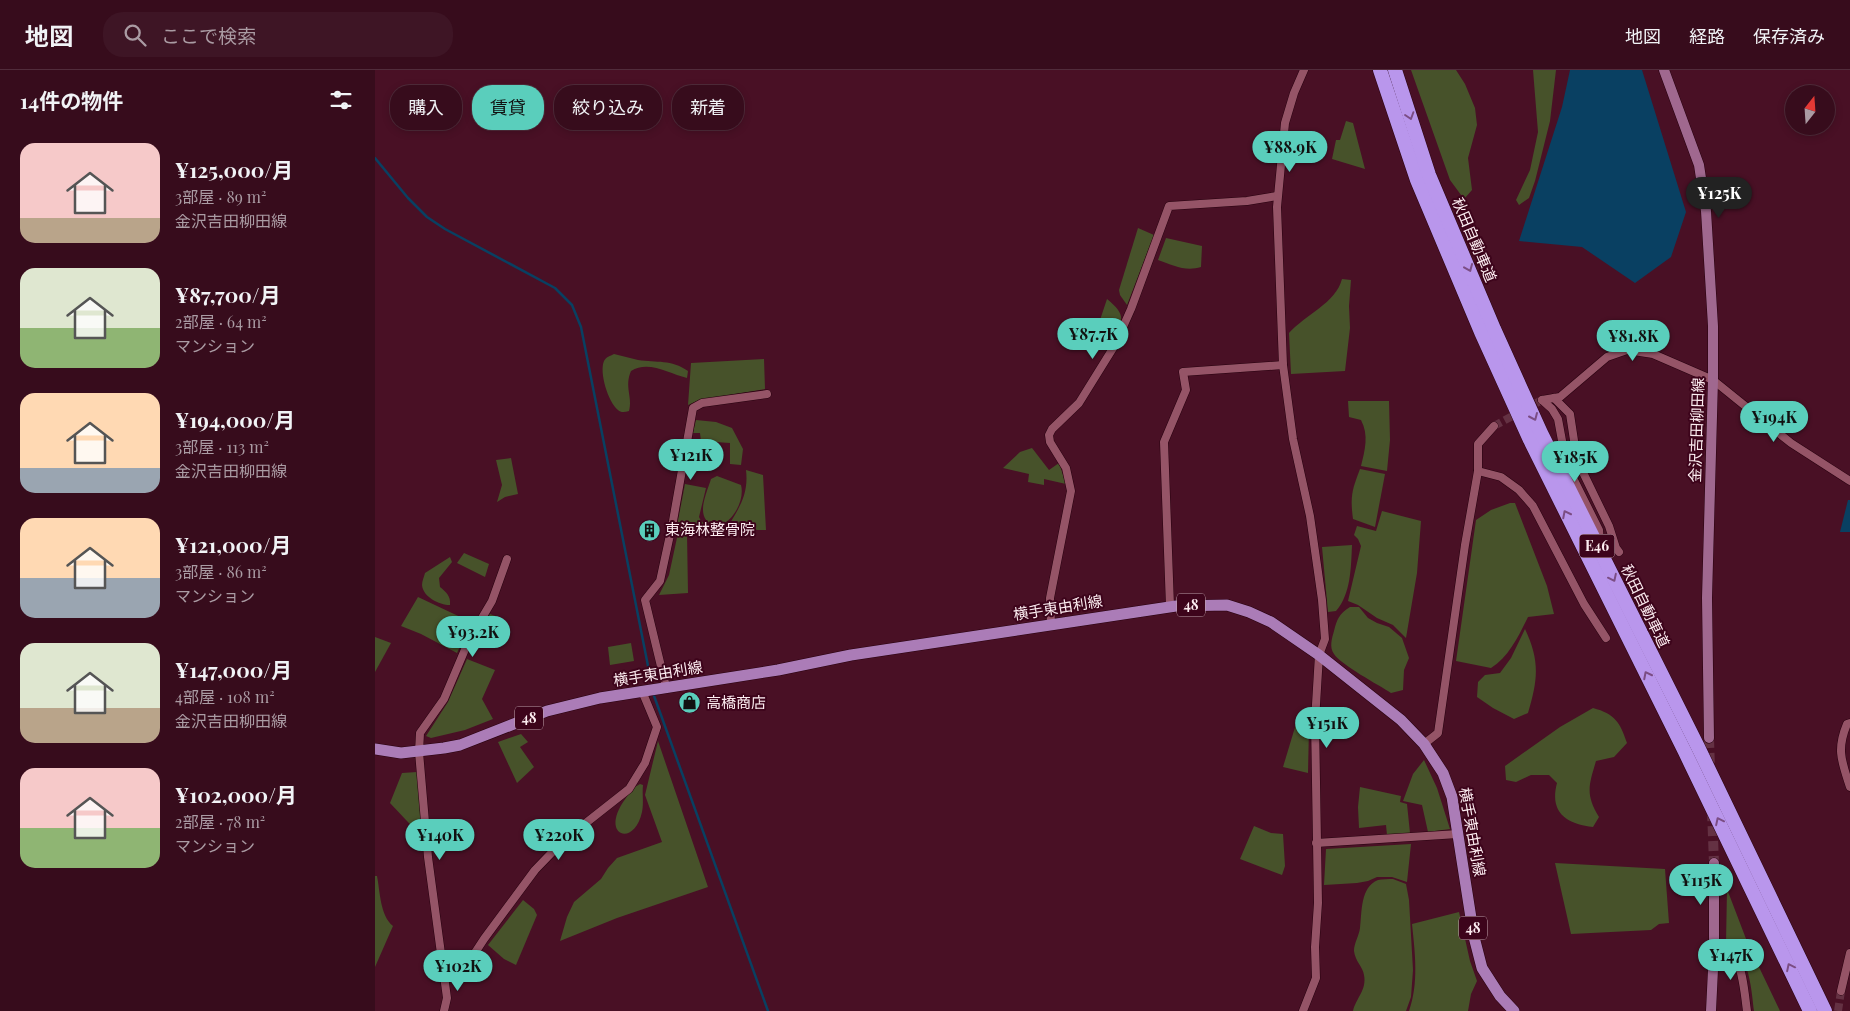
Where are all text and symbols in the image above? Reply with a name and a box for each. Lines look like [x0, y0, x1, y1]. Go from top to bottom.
search box [103, 12, 453, 57]
text: 地図 [25, 19, 73, 51]
icon: search [121, 21, 149, 49]
text: ここで検索 [161, 22, 256, 48]
text: 地図 [1625, 24, 1661, 48]
text: 経路 [1689, 24, 1725, 48]
text: 保存済み [1753, 24, 1825, 48]
chip: 購入 [390, 85, 462, 130]
chip: 賃貸 [472, 85, 544, 130]
chip: 絞り込み [554, 85, 662, 130]
chip: 新着 [672, 85, 744, 130]
north arrow [1785, 85, 1835, 135]
map controls [1785, 85, 1835, 135]
text: 14件の物件 [20, 86, 123, 114]
icon: filters [327, 86, 355, 114]
one-way arrow [1405, 112, 1415, 120]
pin: ¥88.9K [1249, 131, 1331, 173]
text: ¥88.9K [1263, 136, 1317, 157]
text: ¥125,000/月 [175, 155, 293, 183]
icon: home [60, 163, 120, 223]
pin: ¥125K [1684, 176, 1754, 219]
text: ¥125K [1697, 182, 1741, 203]
text: 3部屋 · 89 m² [175, 186, 266, 207]
street label: 秋田自動車道 [1448, 194, 1502, 285]
text: 金沢吉田柳田線 [175, 210, 287, 231]
one-way arrow [1462, 263, 1473, 272]
text: ¥87,700/月 [175, 280, 280, 308]
icon: home [60, 288, 120, 348]
text: 2部屋 · 64 m² [175, 311, 267, 332]
pin: ¥87.7K [1052, 318, 1134, 360]
pin: ¥81.8K [1592, 320, 1674, 362]
text: ¥87.7K [1068, 323, 1118, 344]
text: ¥81.8K [1608, 325, 1658, 346]
text: マンション [175, 335, 255, 356]
street label: 金沢吉田柳田線 [1684, 377, 1708, 483]
pin: ¥194K [1739, 400, 1809, 443]
text: ¥194,000/月 [175, 405, 295, 433]
text: ¥194K [1751, 406, 1797, 427]
one-way arrow [1528, 412, 1538, 421]
icon: home [60, 413, 120, 473]
text: 3部屋 · 113 m² [175, 436, 269, 457]
pin: ¥121K [656, 438, 726, 481]
pin: ¥185K [1540, 440, 1610, 483]
text: ¥121K [670, 444, 712, 465]
text: ¥185K [1553, 446, 1597, 467]
text: 金沢吉田柳田線 [175, 460, 287, 481]
one-way arrow [1562, 510, 1572, 519]
building icon: 東海林整骨院 [637, 518, 661, 542]
place label: 東海林整骨院 [665, 519, 755, 539]
text: ¥121,000/月 [175, 530, 291, 558]
road number: E46 [1579, 534, 1615, 558]
icon: home [60, 538, 120, 598]
text: 3部屋 · 86 m² [175, 561, 267, 582]
street label: 秋田自動車道 [1617, 561, 1675, 650]
one-way arrow [1607, 573, 1618, 582]
text: マンション [175, 585, 255, 606]
street label: 横手東由利線 [1012, 590, 1104, 624]
road number: 48 [1177, 594, 1205, 616]
pin: ¥93.2K [432, 616, 514, 658]
text: ¥93.2K [447, 621, 499, 642]
text: ¥147,000/月 [175, 655, 292, 683]
street label: 横手東由利線 [612, 656, 704, 690]
icon: home [60, 663, 120, 723]
one-way arrow [1643, 671, 1653, 680]
text: 4部屋 · 108 m² [175, 686, 275, 707]
shop icon: 高橋商店 [678, 691, 702, 715]
place label: 高橋商店 [706, 692, 766, 712]
road number: 48 [515, 706, 543, 730]
pin: ¥151K [1292, 706, 1362, 749]
text: 金沢吉田柳田線 [175, 710, 287, 731]
text: ¥151K [1306, 712, 1348, 733]
text: ¥102,000/月 [175, 780, 297, 808]
street label: 横手東由利線 [1455, 786, 1491, 878]
icon: home [60, 788, 120, 848]
text: 2部屋 · 78 m² [175, 811, 265, 832]
one-way arrow [1715, 817, 1725, 826]
pin: ¥140K [405, 818, 475, 861]
pin: ¥220K [524, 818, 594, 861]
text: ¥140K [416, 824, 464, 845]
text: ¥220K [534, 824, 584, 845]
text: マンション [175, 835, 255, 856]
pin: ¥115K [1666, 864, 1736, 906]
text: ¥115K [1680, 869, 1722, 890]
road number: 48 [1459, 916, 1487, 940]
pin: ¥147K [1696, 938, 1766, 981]
text: ¥147K [1709, 944, 1753, 965]
pin: ¥102K [423, 950, 493, 992]
text: ¥102K [434, 955, 482, 976]
one-way arrow [1786, 963, 1796, 972]

